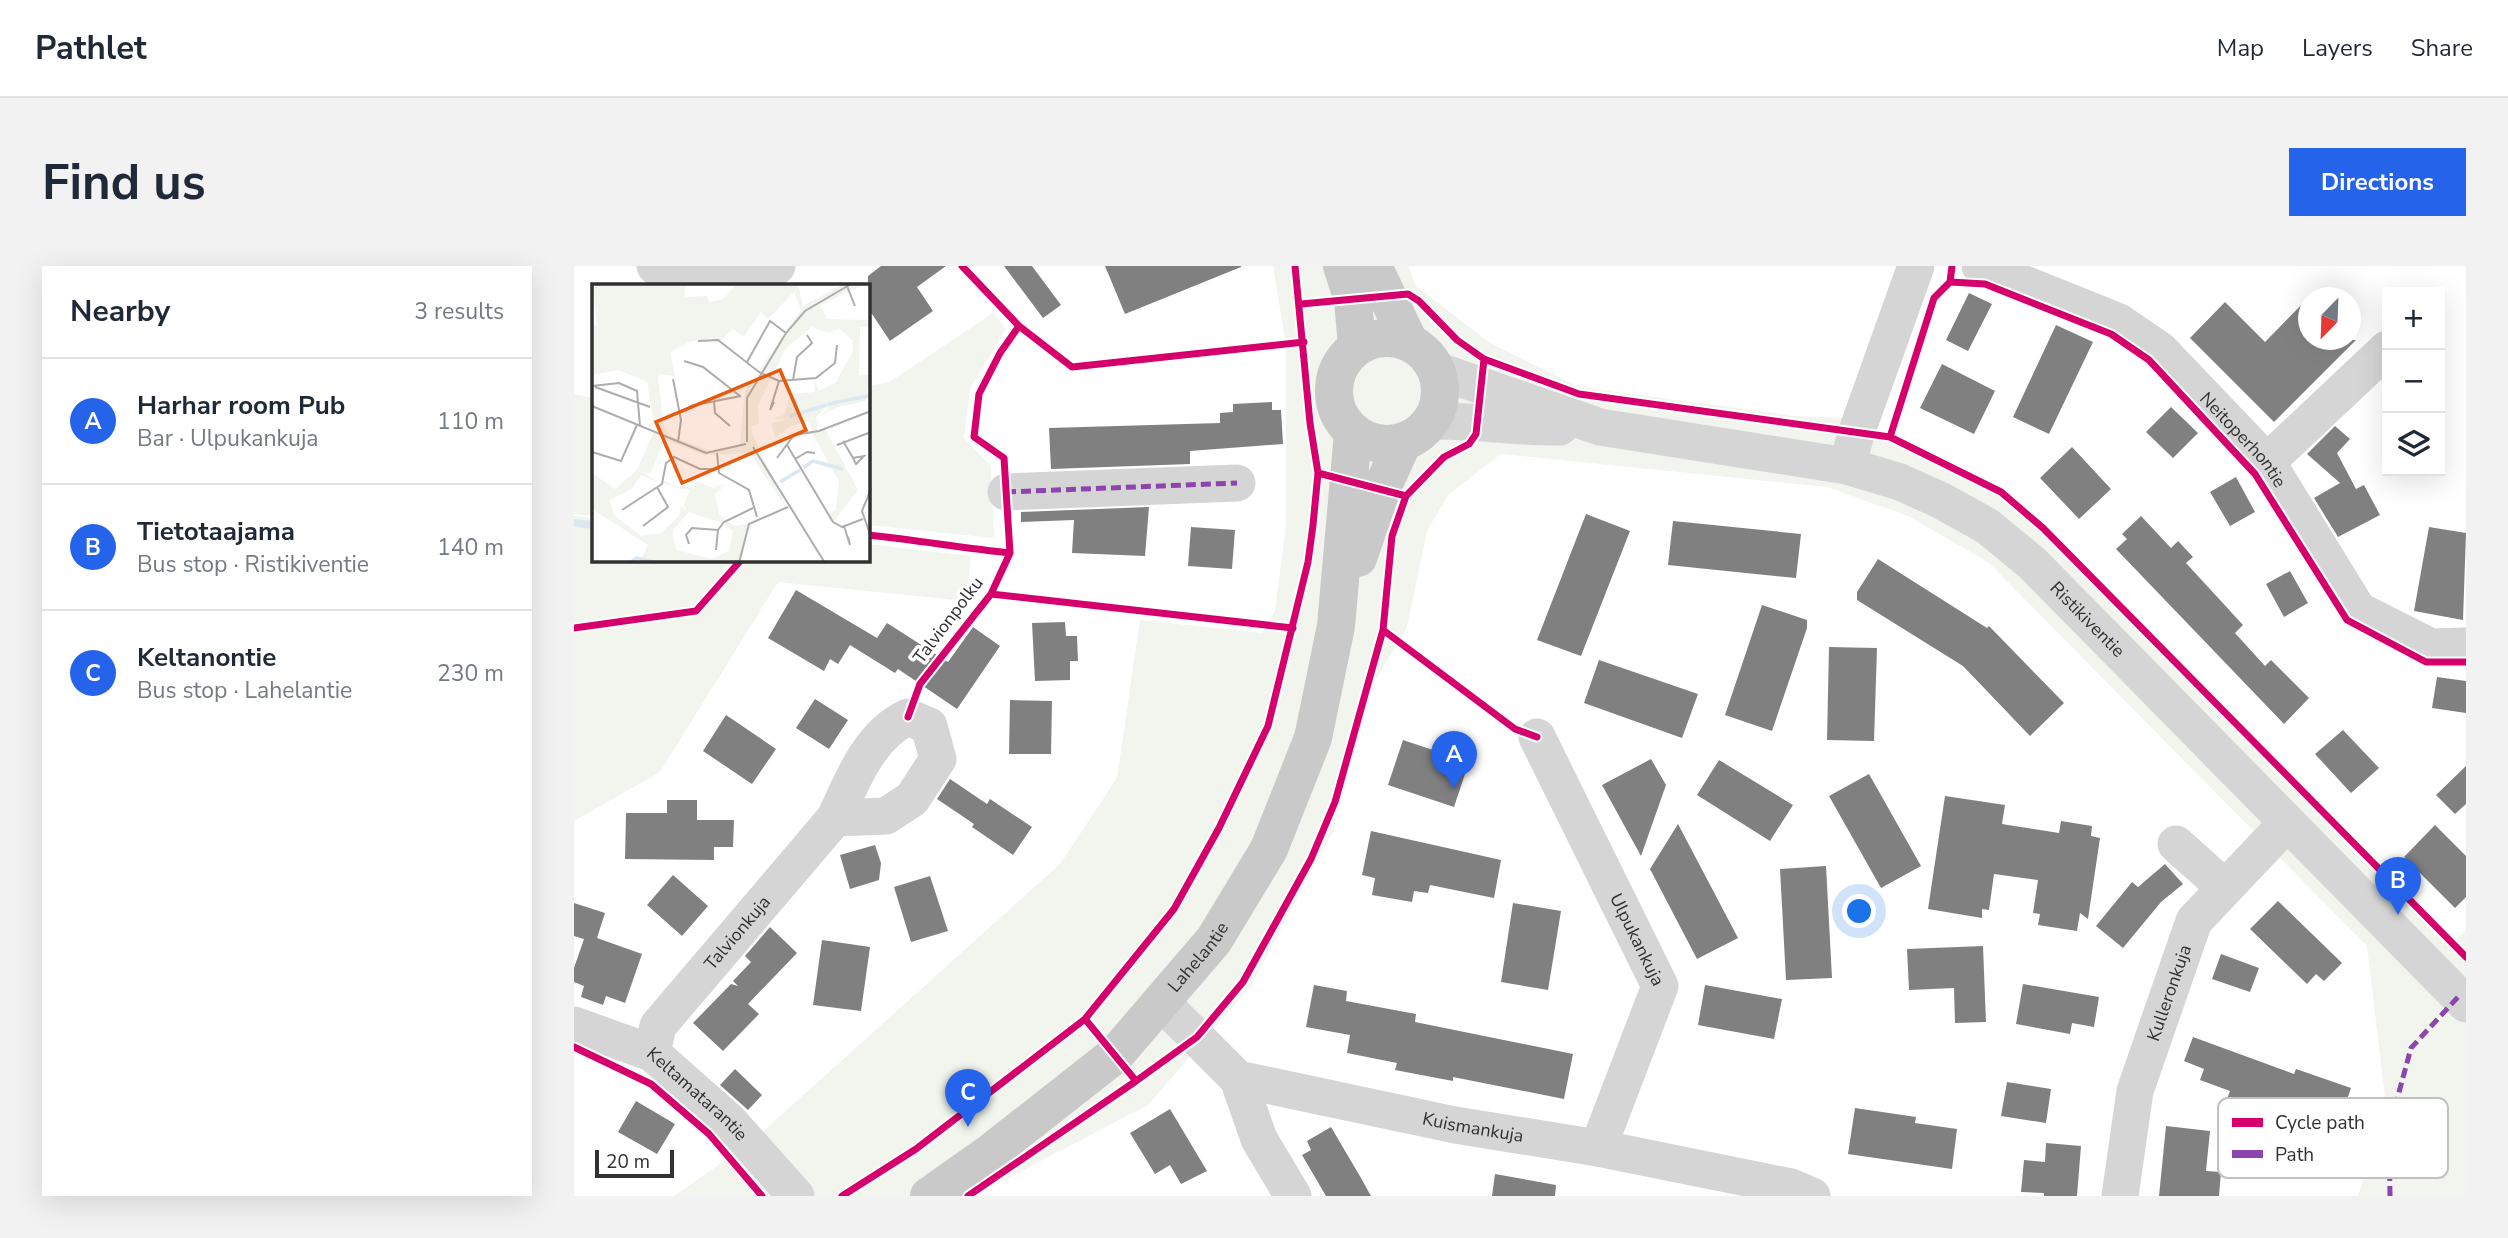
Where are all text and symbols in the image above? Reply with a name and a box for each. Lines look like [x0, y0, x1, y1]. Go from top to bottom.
text: Pathlet [35, 26, 147, 71]
text: Map [2217, 32, 2264, 64]
text: Layers [2302, 32, 2373, 64]
text: Share [2411, 32, 2473, 64]
button: Directions [2289, 148, 2466, 216]
text: Find us [42, 149, 206, 216]
inset map [592, 284, 870, 562]
north arrow [2298, 287, 2361, 350]
map controls [2382, 287, 2445, 476]
button: + [2382, 287, 2445, 350]
text: Nearby [70, 291, 170, 332]
text: 3 results [414, 296, 504, 327]
button: − [2382, 350, 2445, 413]
street label: Neitoperhontie [2194, 387, 2292, 492]
text: Harhar room Pub [137, 388, 345, 423]
text: A [84, 406, 102, 437]
text: 110 m [437, 406, 504, 437]
button: layers [2382, 413, 2445, 476]
text: Bar · Ulpukankuja [137, 423, 319, 454]
text: Tietotaajama [137, 514, 295, 549]
text: B [85, 532, 101, 563]
text: 140 m [437, 532, 504, 563]
text: Bus stop · Ristikiventie [137, 549, 369, 580]
street label: Talvionpolku [908, 572, 988, 668]
street label: Ristikiventie [2045, 576, 2130, 663]
text: Keltanontie [137, 640, 276, 675]
text: C [85, 658, 101, 689]
text: 230 m [437, 658, 504, 689]
text: Bus stop · Lahelantie [137, 675, 352, 706]
pin: A [1431, 731, 1477, 789]
pin: B [2375, 857, 2421, 915]
street label: Ulpukankuja [1604, 889, 1670, 990]
street label: Talvionkuja [699, 890, 776, 975]
your location [1842, 894, 1876, 928]
street label: Lahelantie [1162, 918, 1234, 997]
street label: Kulleronkuja [2141, 941, 2197, 1044]
street label: Keltamatarantie [642, 1042, 753, 1146]
pin: C [945, 1069, 991, 1127]
legend [2218, 1098, 2448, 1178]
street label: Kuismankuja [1420, 1106, 1525, 1148]
text: Cycle path [2275, 1110, 2365, 1136]
text: Path [2275, 1142, 2314, 1168]
scale bar [595, 1147, 674, 1179]
text: 20 m [606, 1149, 650, 1175]

